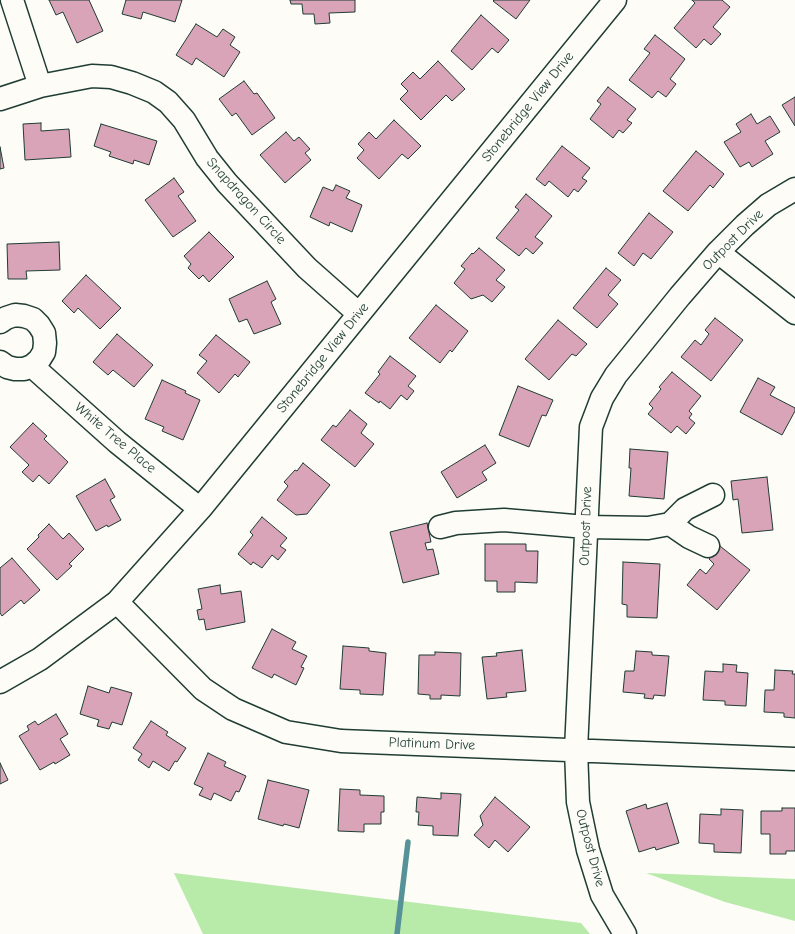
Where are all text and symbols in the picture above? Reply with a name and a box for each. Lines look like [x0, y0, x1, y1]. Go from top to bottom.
street label: Stonebridge View Drive [478, 48, 578, 166]
street label: Snapdragon Circle [203, 154, 289, 248]
street label: Outpost Drive [699, 206, 767, 274]
street label: Stonebridge View Drive [273, 299, 373, 417]
street label: White Tree Place [71, 399, 159, 477]
street label: Outpost Drive [576, 486, 596, 566]
street label: Platinum Drive [388, 734, 476, 754]
street label: Outpost Drive [572, 807, 608, 889]

